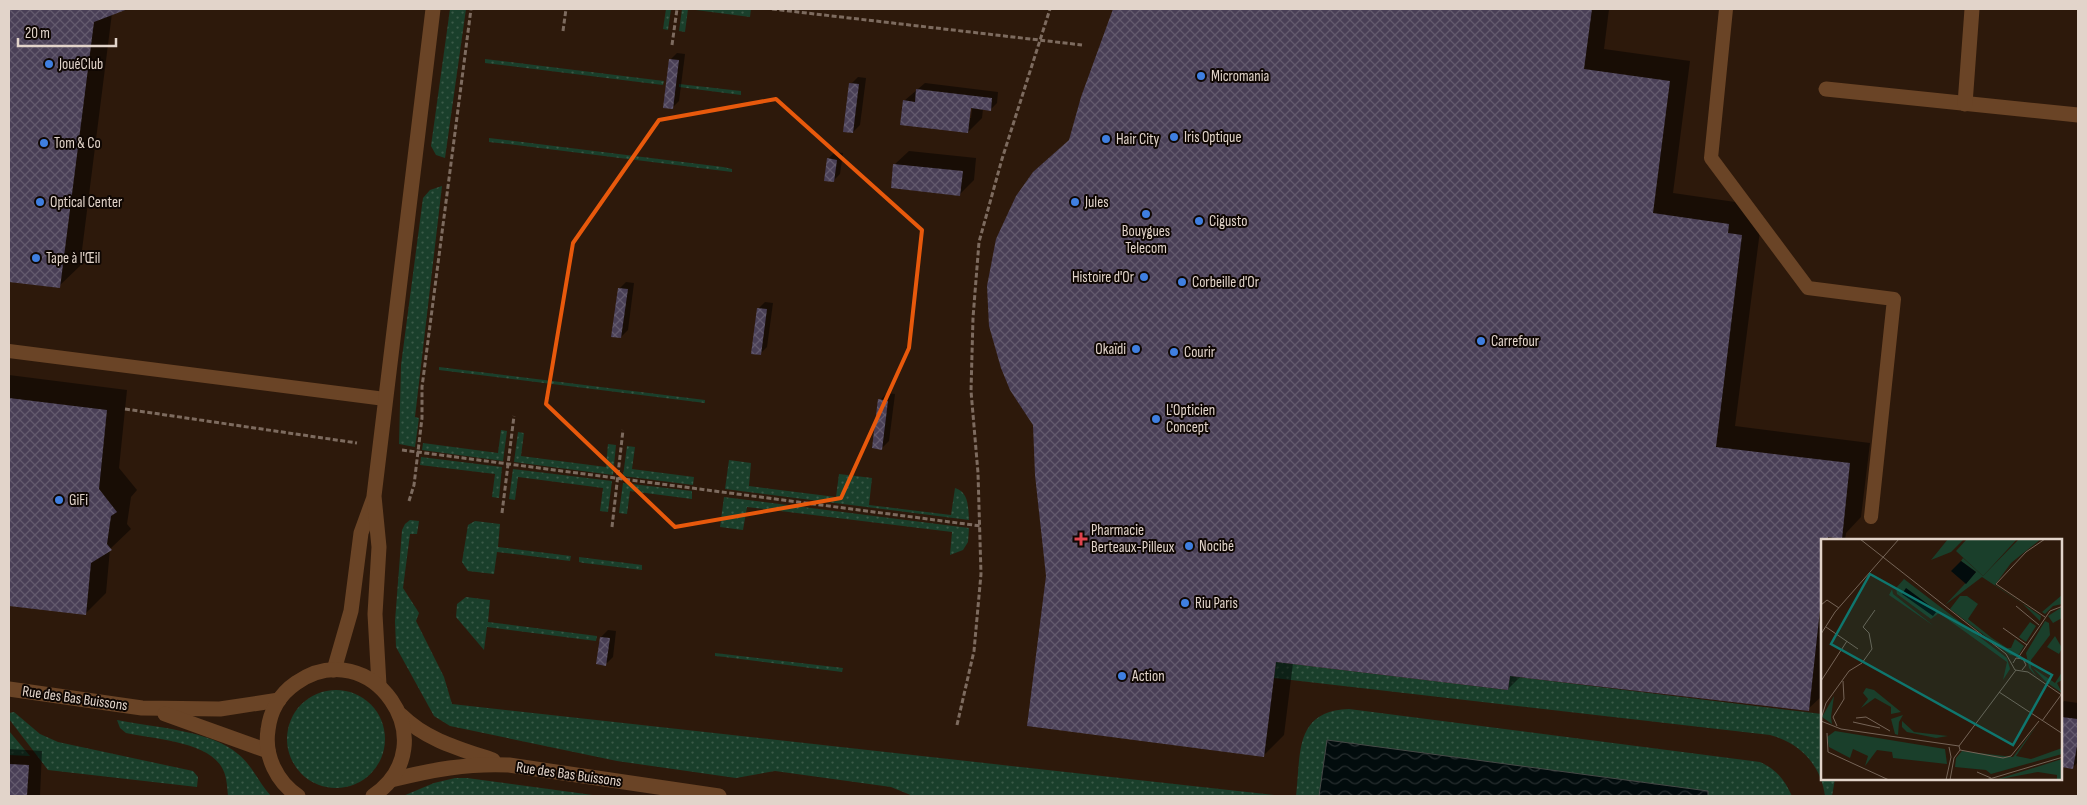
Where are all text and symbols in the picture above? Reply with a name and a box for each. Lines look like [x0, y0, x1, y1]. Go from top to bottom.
scale bar [18, 15, 115, 47]
text: 20 m [25, 24, 50, 43]
place label: JouéClub [58, 55, 103, 74]
marker: JouéClub [43, 58, 55, 70]
place label: Micromania [1211, 67, 1270, 86]
marker: Micromania [1195, 70, 1207, 82]
place label: Iris Optique [1184, 128, 1241, 147]
place label: Hair City [1116, 130, 1160, 149]
marker: Iris Optique [1168, 131, 1180, 143]
marker: Hair City [1100, 133, 1112, 145]
place label: Tom & Co [54, 134, 101, 153]
marker: Tom & Co [38, 137, 50, 149]
place label: Optical Center [50, 193, 123, 212]
place label: Jules [1084, 193, 1109, 212]
marker: Optical Center [34, 196, 46, 208]
marker: Jules [1069, 196, 1081, 208]
marker: Bouygues Telecom [1140, 208, 1152, 220]
place label: Cigusto [1209, 212, 1247, 231]
marker: Cigusto [1193, 215, 1205, 227]
place label: Bouygues Telecom [1122, 222, 1170, 258]
place label: Tape à l'Œil [46, 249, 100, 268]
marker: Tape à l'Œil [30, 252, 42, 264]
place label: Histoire d'Or [1072, 268, 1135, 287]
marker: Histoire d'Or [1138, 271, 1150, 283]
place label: Corbeille d'Or [1192, 273, 1260, 292]
marker: Corbeille d'Or [1176, 276, 1188, 288]
place label: Carrefour [1491, 332, 1540, 351]
marker: Carrefour [1475, 335, 1487, 347]
place label: Okaïdi [1095, 340, 1126, 359]
marker: Okaïdi [1130, 343, 1142, 355]
place label: Courir [1184, 343, 1216, 362]
marker: Courir [1168, 346, 1180, 358]
place label: L'Opticien Concept [1166, 401, 1215, 437]
marker: L'Opticien Concept [1150, 413, 1162, 425]
place label: GiFi [69, 491, 88, 510]
marker: GiFi [53, 494, 65, 506]
place label: Pharmacie Berteaux-Pilleux [1091, 521, 1175, 557]
marker: Pharmacie Berteaux-Pilleux [1075, 533, 1087, 545]
place label: Nocibé [1199, 537, 1234, 556]
inset map [1821, 539, 2062, 780]
marker: Nocibé [1183, 540, 1195, 552]
place label: Riu Paris [1195, 594, 1238, 613]
marker: Riu Paris [1179, 597, 1191, 609]
place label: Action [1131, 667, 1165, 686]
marker: Action [1116, 670, 1128, 682]
street label: Rue des Bas Buissons [21, 682, 129, 715]
street label: Rue des Bas Buissons [515, 758, 623, 791]

